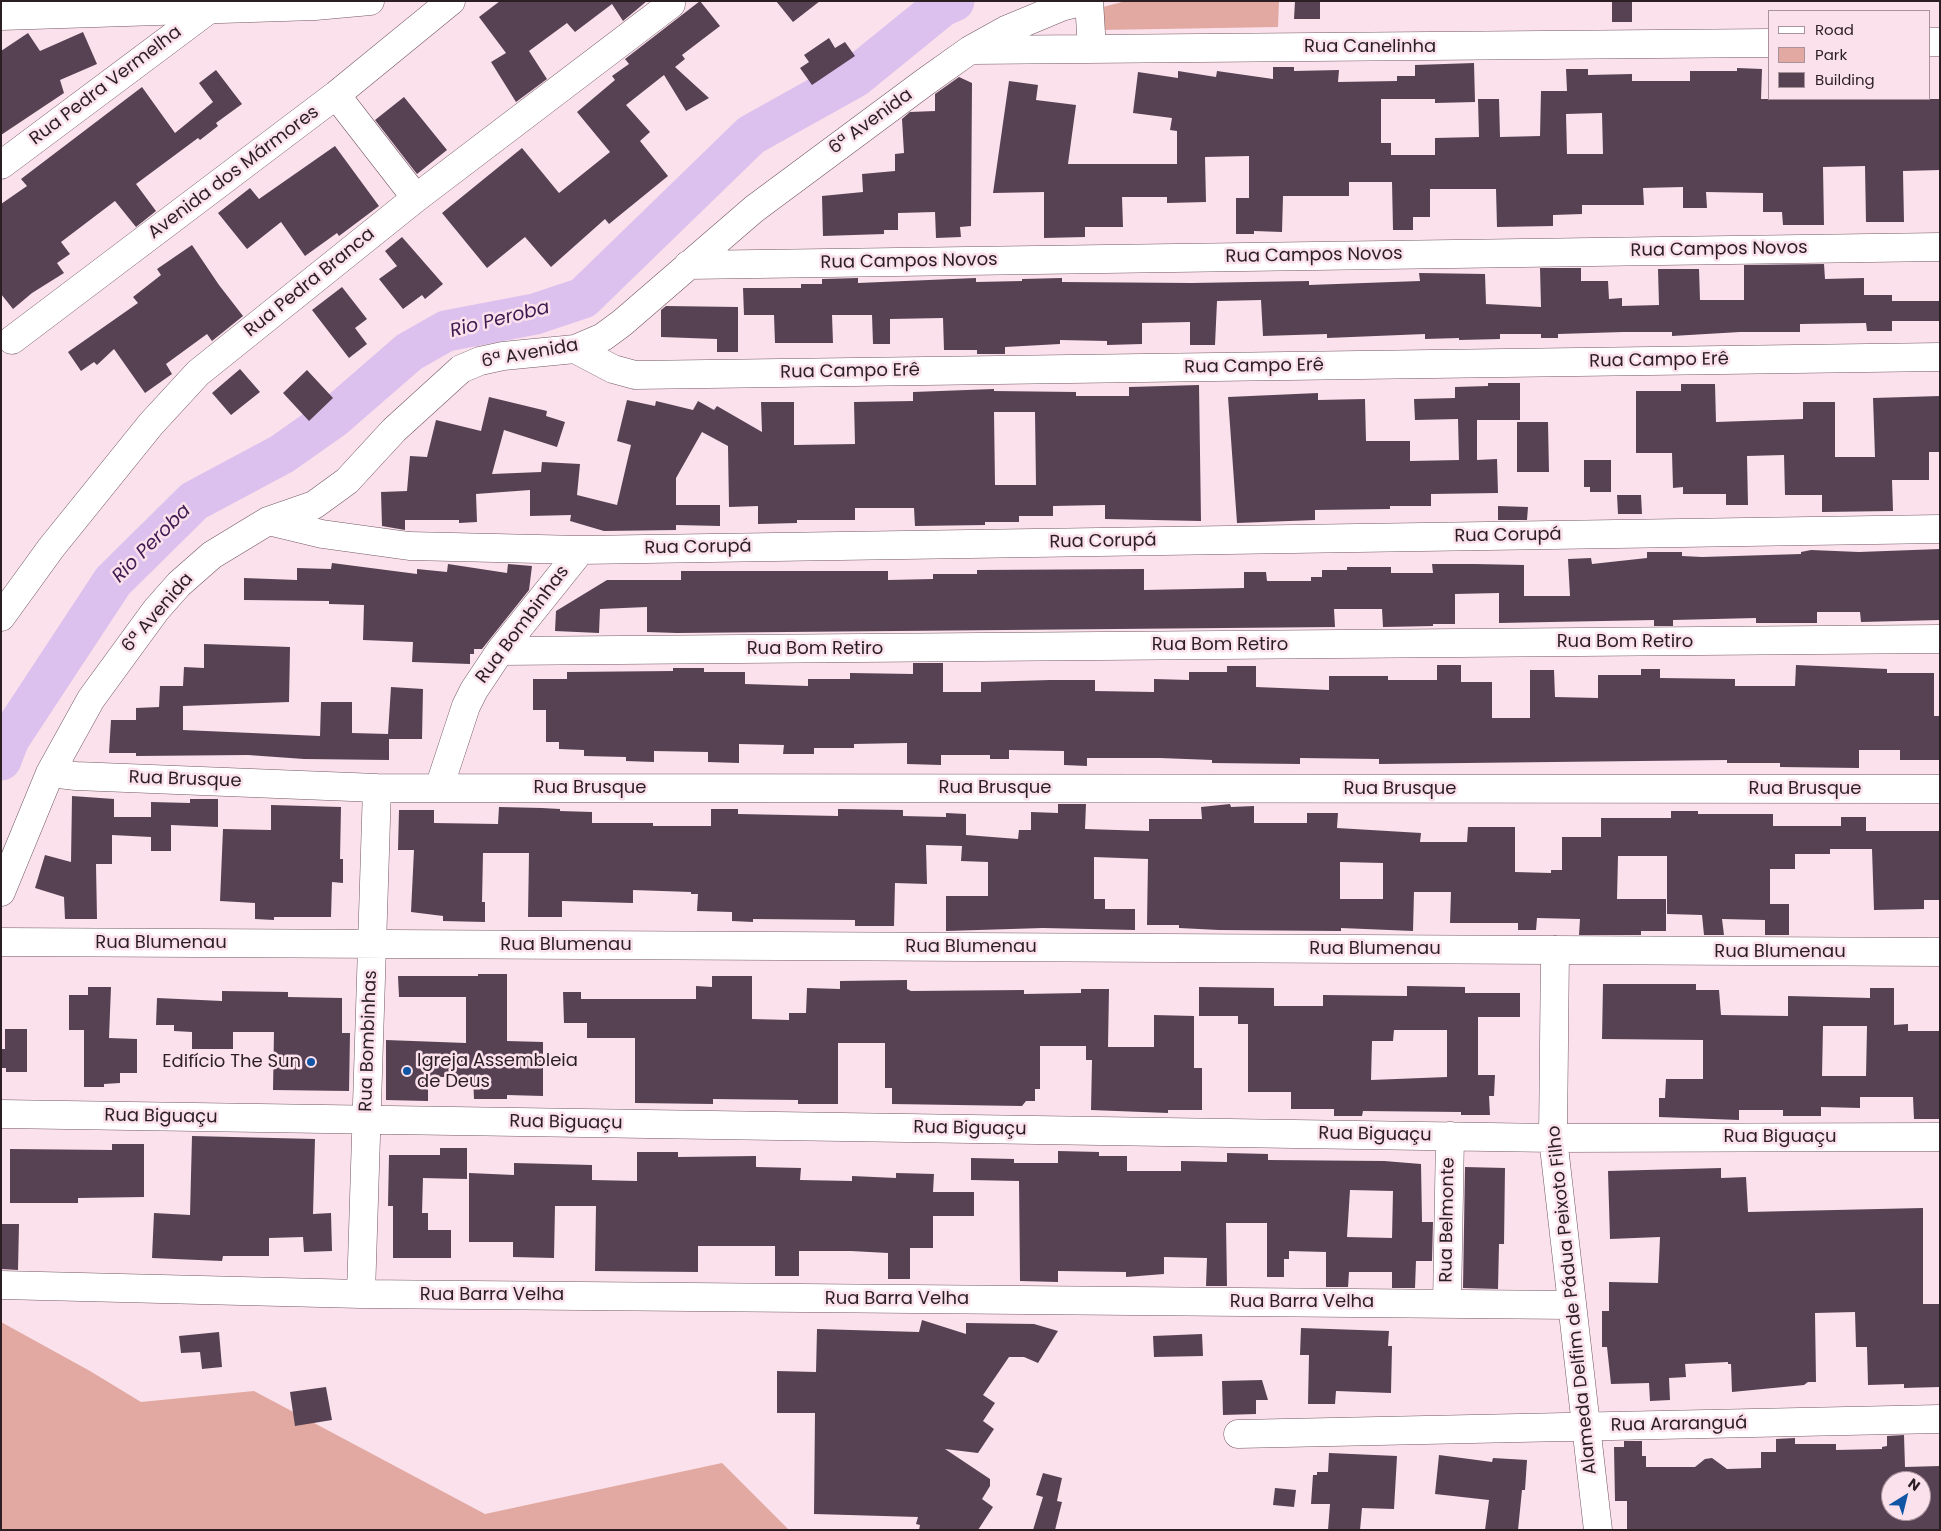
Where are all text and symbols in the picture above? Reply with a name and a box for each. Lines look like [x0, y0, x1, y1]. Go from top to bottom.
legend [1768, 10, 1931, 100]
text: Road [1815, 19, 1854, 40]
street label: Rua Pedra Vermelha [26, 22, 186, 150]
street label: Rua Canelinha [1304, 36, 1436, 58]
text: Park [1815, 44, 1847, 65]
text: Building [1815, 69, 1875, 90]
street label: 6ª Avenida [825, 84, 917, 160]
street label: Avenida dos Mármores [144, 102, 324, 244]
street label: Rua Pedra Branca [240, 224, 380, 342]
street label: Rua Campos Novos [1630, 238, 1808, 262]
street label: Rua Campos Novos [1225, 244, 1403, 268]
street label: Rua Campos Novos [820, 250, 998, 274]
water label: Rio Peroba [448, 297, 552, 343]
street label: 6ª Avenida [480, 335, 580, 373]
street label: Rua Campo Erê [1589, 349, 1729, 373]
street label: Rua Campo Erê [1184, 355, 1324, 379]
street label: Rua Campo Erê [780, 360, 920, 384]
water label: Rio Peroba [108, 500, 196, 588]
street label: Rua Corupá [1454, 524, 1562, 548]
street label: Rua Corupá [1049, 530, 1157, 554]
street label: Rua Corupá [644, 536, 752, 560]
street label: Rua Bombinhas [472, 562, 574, 688]
street label: 6ª Avenida [118, 569, 198, 657]
street label: Rua Bom Retiro [1557, 631, 1693, 653]
street label: Rua Bom Retiro [1152, 634, 1288, 656]
street label: Rua Bom Retiro [747, 638, 883, 660]
street label: Rua Brusque [128, 767, 242, 793]
street label: Rua Brusque [534, 777, 646, 799]
street label: Rua Brusque [939, 777, 1051, 799]
street label: Rua Brusque [1344, 778, 1456, 800]
street label: Rua Brusque [1749, 778, 1861, 800]
street label: Rua Blumenau [95, 932, 227, 954]
street label: Rua Blumenau [500, 934, 632, 956]
street label: Rua Blumenau [905, 936, 1037, 958]
street label: Rua Blumenau [1309, 938, 1441, 960]
street label: Rua Blumenau [1714, 941, 1846, 963]
street label: Rua Bombinhas [356, 970, 382, 1112]
place label: Igreja Assembleia de Deus [417, 1050, 578, 1092]
place label: Edifício The Sun [162, 1051, 301, 1073]
marker: Edifício The Sun [305, 1056, 317, 1068]
marker: Igreja Assembleia de Deus [401, 1065, 413, 1077]
street label: Rua Biguaçu [104, 1105, 218, 1129]
street label: Rua Biguaçu [509, 1111, 623, 1135]
street label: Rua Biguaçu [913, 1117, 1027, 1141]
street label: Rua Biguaçu [1318, 1123, 1432, 1147]
street label: Alameda Delfim de Pádua Peixoto Filho [1544, 1124, 1602, 1476]
street label: Rua Biguaçu [1723, 1126, 1837, 1148]
street label: Rua Belmonte [1436, 1157, 1460, 1283]
street label: Rua Barra Velha [420, 1284, 564, 1306]
street label: Rua Barra Velha [825, 1288, 969, 1310]
street label: Rua Barra Velha [1230, 1291, 1374, 1313]
street label: Rua Araranguá [1610, 1413, 1748, 1437]
north arrow [1881, 1471, 1931, 1521]
text: N [1904, 1473, 1924, 1496]

